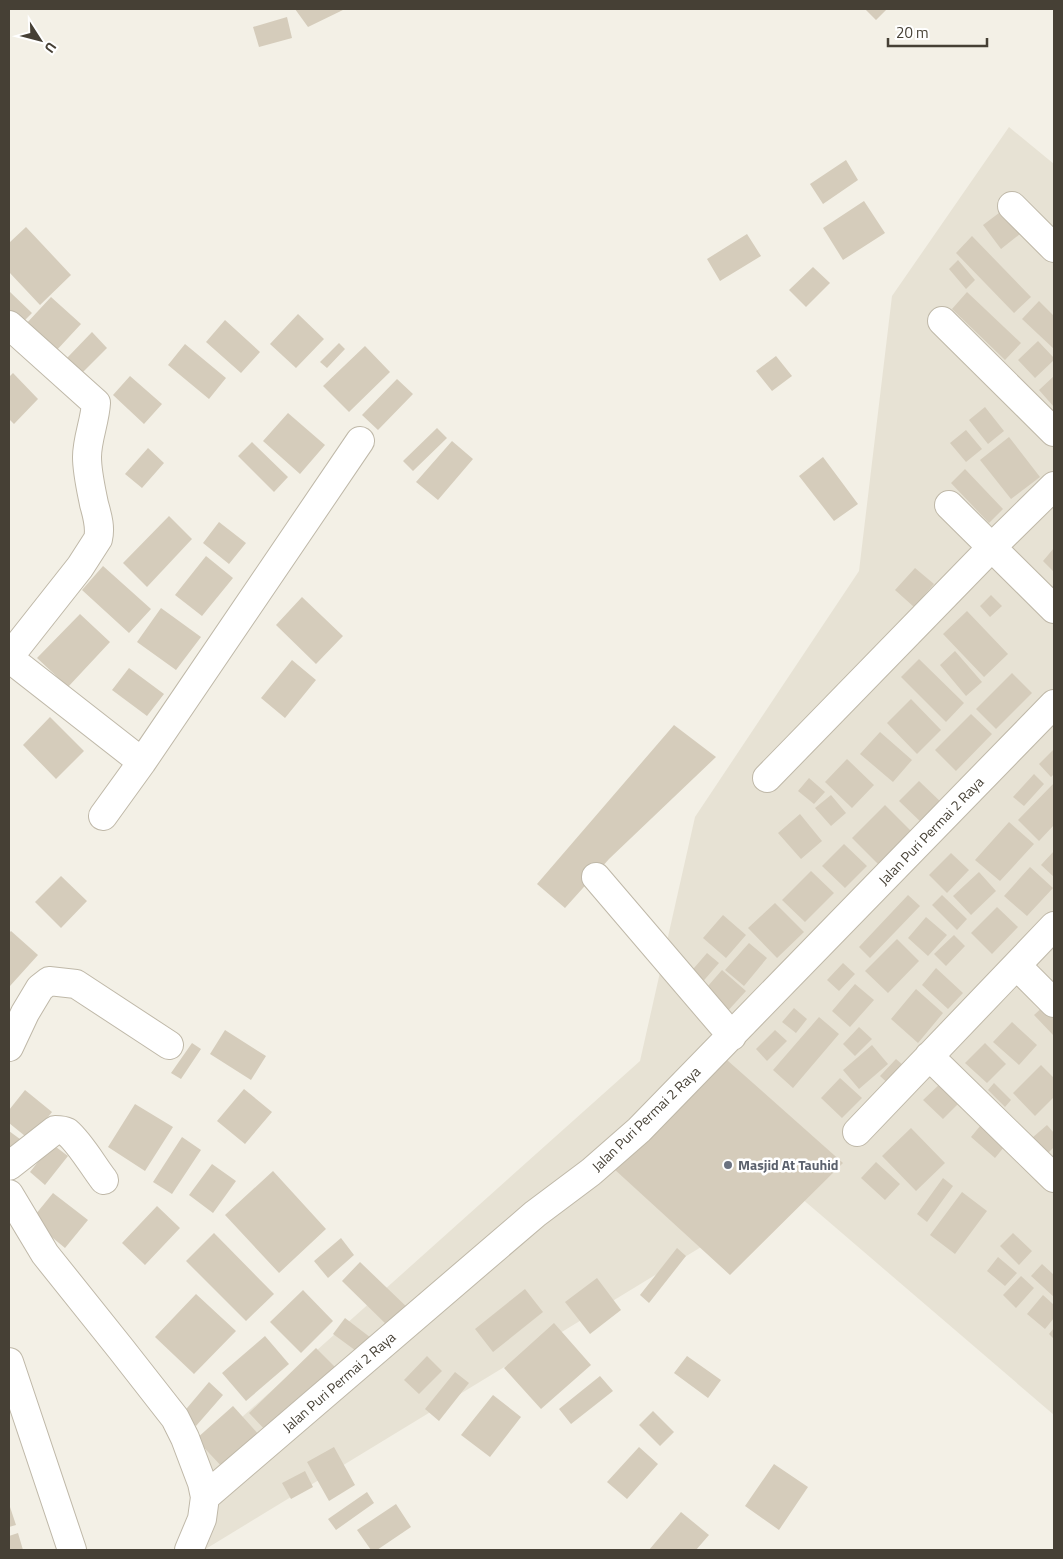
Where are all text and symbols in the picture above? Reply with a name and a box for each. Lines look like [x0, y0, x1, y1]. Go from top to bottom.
north arrow [15, 15, 65, 65]
scale bar [888, 15, 987, 47]
text: 20 m [896, 21, 929, 44]
text: U [40, 38, 62, 58]
street label: Jalan Puri Permai 2 Raya [873, 772, 988, 890]
street label: Jalan Puri Permai 2 Raya [587, 1061, 705, 1176]
place label: Masjid At Tauhid [738, 1154, 839, 1175]
marker: Masjid At Tauhid [722, 1159, 734, 1171]
street label: Jalan Puri Permai 2 Raya [278, 1327, 400, 1437]

